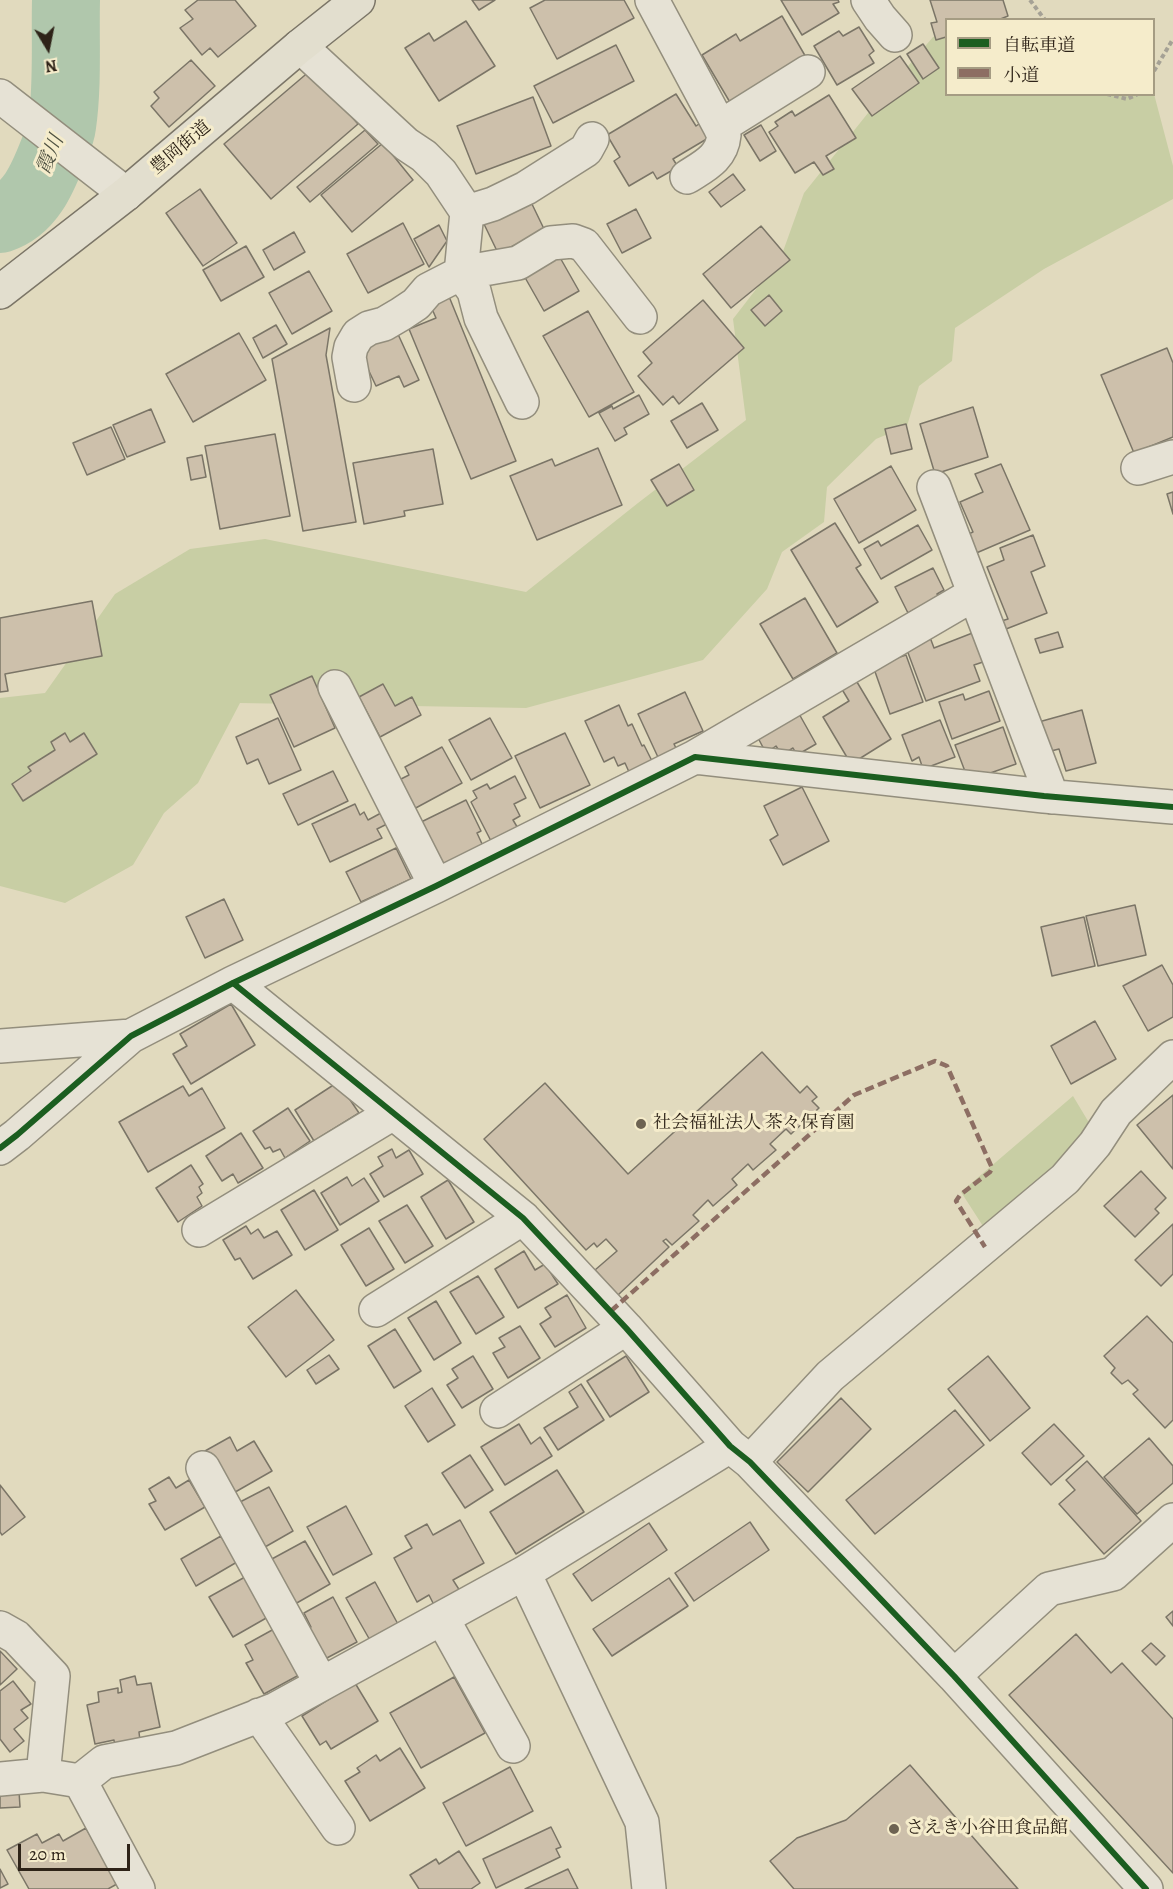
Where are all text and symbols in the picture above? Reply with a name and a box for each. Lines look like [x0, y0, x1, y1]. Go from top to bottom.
north arrow [18, 18, 78, 78]
legend [945, 18, 1155, 96]
text: 自転車道 [1003, 33, 1075, 57]
text: N [43, 54, 59, 78]
text: 小道 [1003, 63, 1039, 87]
street label: 豊岡街道 [146, 117, 216, 179]
water label: 霞川 [32, 132, 70, 178]
place label: 社会福祉法人 茶々保育園 [653, 1113, 855, 1135]
marker: 社会福祉法人 茶々保育園 [634, 1117, 648, 1131]
place label: さえき小谷田食品館 [906, 1818, 1068, 1840]
marker: さえき小谷田食品館 [887, 1822, 901, 1836]
scale bar [21, 1832, 134, 1870]
text: 20 m [29, 1842, 66, 1866]

